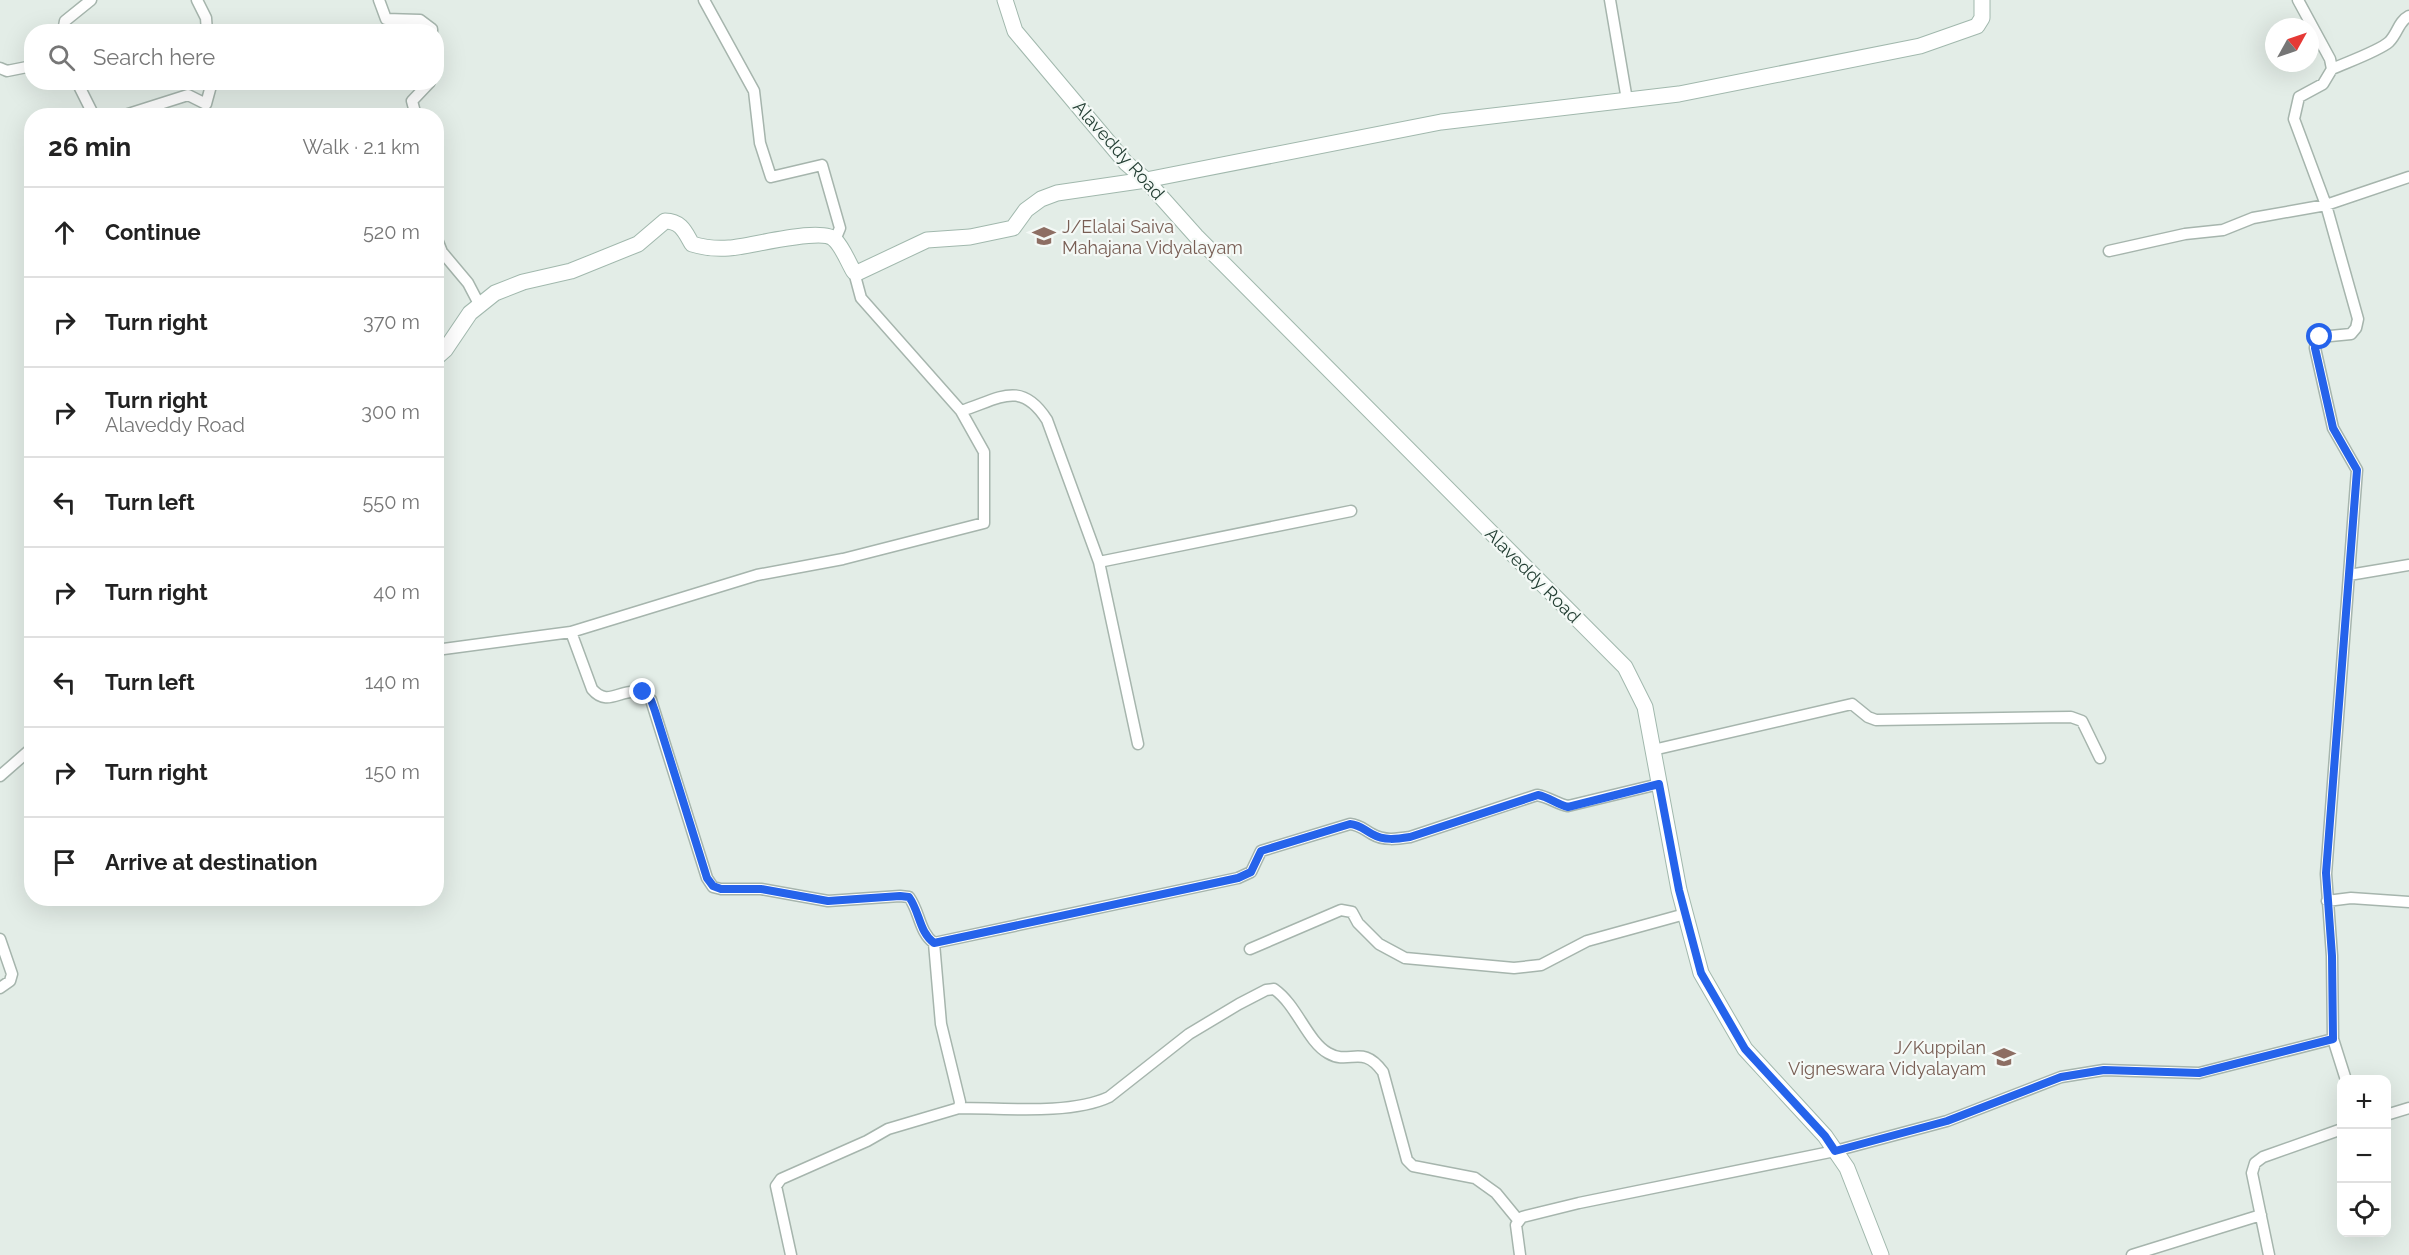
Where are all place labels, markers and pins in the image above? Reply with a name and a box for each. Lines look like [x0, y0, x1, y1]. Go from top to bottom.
place label: J/Elalai Saiva Mahajana Vidyalayam [1062, 216, 1243, 258]
school or university icon: J/Elalai Saiva Mahajana Vidyalayam [1031, 223, 1057, 249]
place label: J/Kuppilan Vigneswara Vidyalayam [1788, 1037, 1986, 1079]
school or university icon: J/Kuppilan Vigneswara Vidyalayam [1991, 1044, 2017, 1070]

